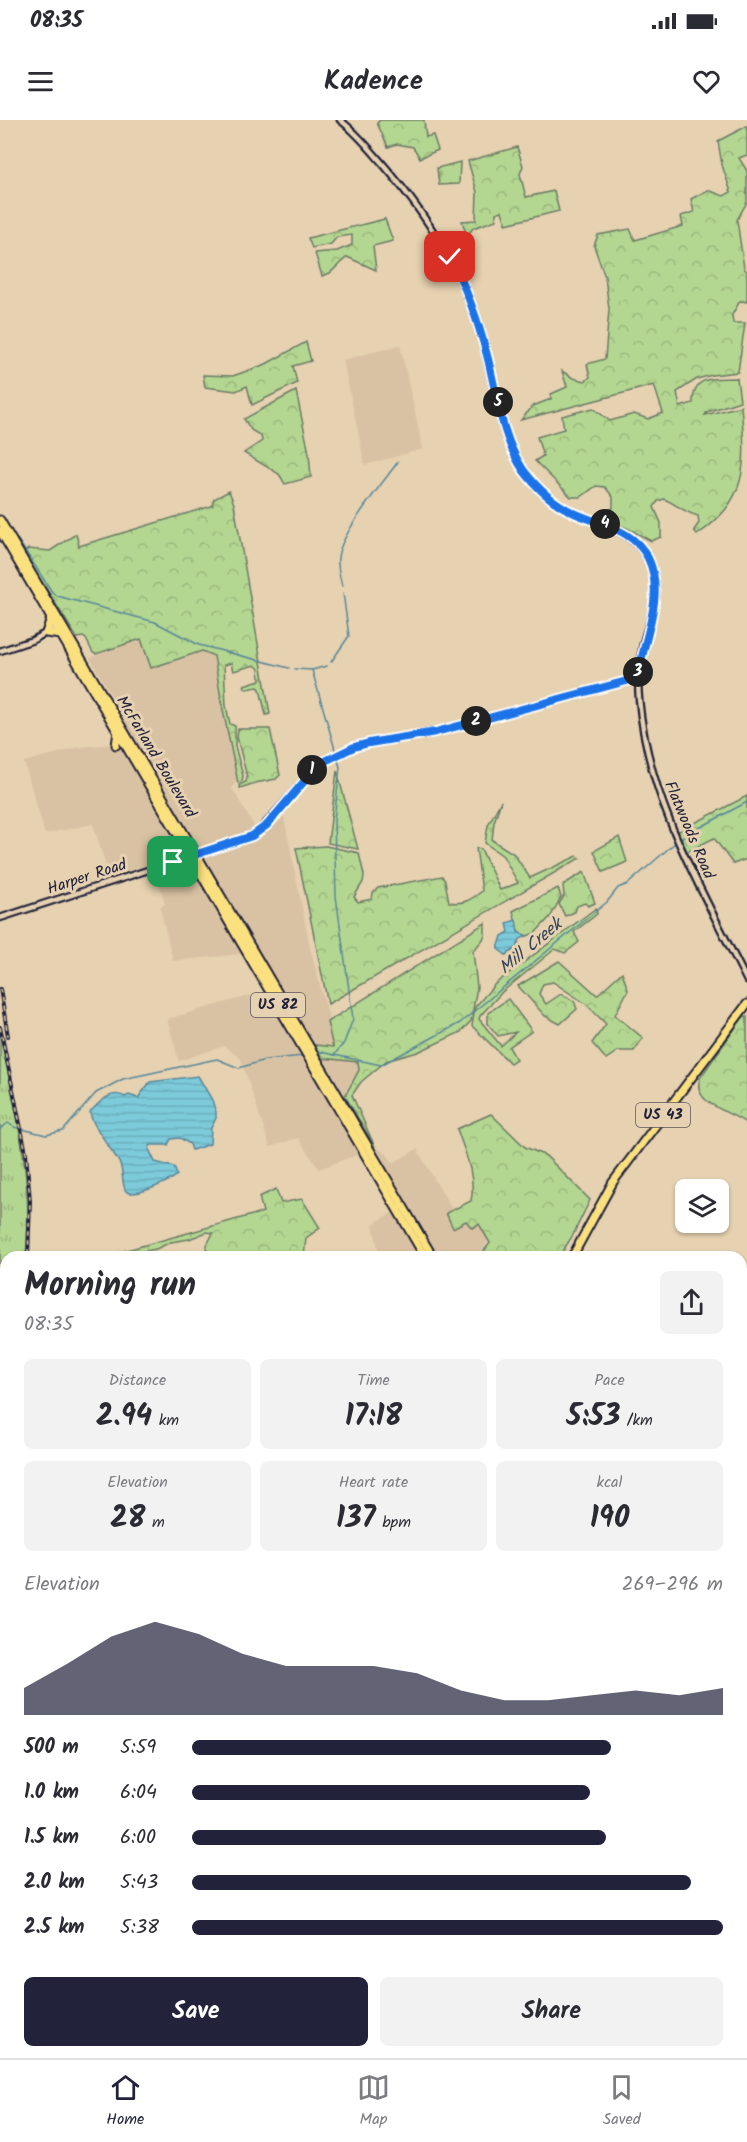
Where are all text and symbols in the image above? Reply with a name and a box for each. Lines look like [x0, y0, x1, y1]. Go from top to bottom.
text: 08:35 [30, 4, 83, 39]
text: Kadence [324, 60, 423, 103]
icon: menu [24, 65, 57, 98]
icon: heart [690, 65, 723, 98]
pin [424, 231, 475, 282]
icon: check [433, 240, 466, 273]
pin: 5 [483, 387, 513, 417]
text: 5 [494, 389, 502, 414]
pin: 4 [590, 509, 620, 539]
text: 4 [601, 511, 609, 536]
pin: 3 [623, 657, 653, 687]
text: 3 [634, 659, 642, 684]
street label: McFarland Boulevard [109, 691, 203, 824]
pin: 2 [461, 706, 491, 736]
text: 2 [471, 708, 481, 733]
pin: 1 [297, 755, 327, 785]
text: 1 [310, 757, 314, 782]
street label: Flatwoods Road [657, 777, 721, 884]
pin [147, 836, 198, 887]
icon: arrive [156, 845, 189, 878]
street label: Harper Road [44, 852, 131, 902]
water label: Mill Creek [493, 910, 571, 983]
road number: US 82 [251, 993, 305, 1017]
road number: US 43 [636, 1103, 690, 1127]
map controls [675, 1179, 729, 1233]
button: layers [675, 1179, 729, 1233]
text: Morning run [24, 1260, 196, 1313]
button: share [660, 1271, 723, 1334]
text: 08:35 [24, 1309, 73, 1341]
text: Distance [109, 1368, 166, 1393]
text: Time [357, 1368, 390, 1393]
text: Pace [594, 1368, 625, 1393]
text: 2.94 [96, 1393, 152, 1441]
text: 17:18 [345, 1393, 402, 1441]
text: 5:53 [566, 1393, 620, 1441]
text: km [152, 1408, 179, 1433]
text: /km [620, 1408, 653, 1433]
text: Elevation [107, 1470, 168, 1495]
text: Heart rate [339, 1470, 408, 1495]
text: kcal [596, 1470, 623, 1495]
text: 28 [110, 1495, 146, 1543]
text: 137 [336, 1495, 376, 1543]
text: 190 [590, 1495, 629, 1543]
text: m [146, 1510, 165, 1535]
text: bpm [376, 1510, 411, 1535]
text: Elevation [24, 1569, 100, 1601]
text: 269–296 m [622, 1569, 723, 1601]
text: 500 m [24, 1732, 79, 1764]
text: 5:59 [120, 1732, 156, 1764]
text: 1.0 km [24, 1777, 79, 1809]
text: 6:04 [120, 1777, 157, 1809]
text: 1.5 km [24, 1822, 79, 1854]
text: 6:00 [120, 1822, 156, 1854]
text: 2.0 km [24, 1867, 85, 1899]
text: 5:43 [120, 1867, 158, 1899]
text: 2.5 km [24, 1912, 84, 1944]
text: 5:38 [120, 1912, 159, 1944]
button: Save [24, 1977, 368, 2046]
button: Share [380, 1977, 723, 2046]
tab: Home [106, 2071, 144, 2132]
tab: Map [357, 2071, 390, 2132]
tab: Saved [603, 2071, 641, 2132]

